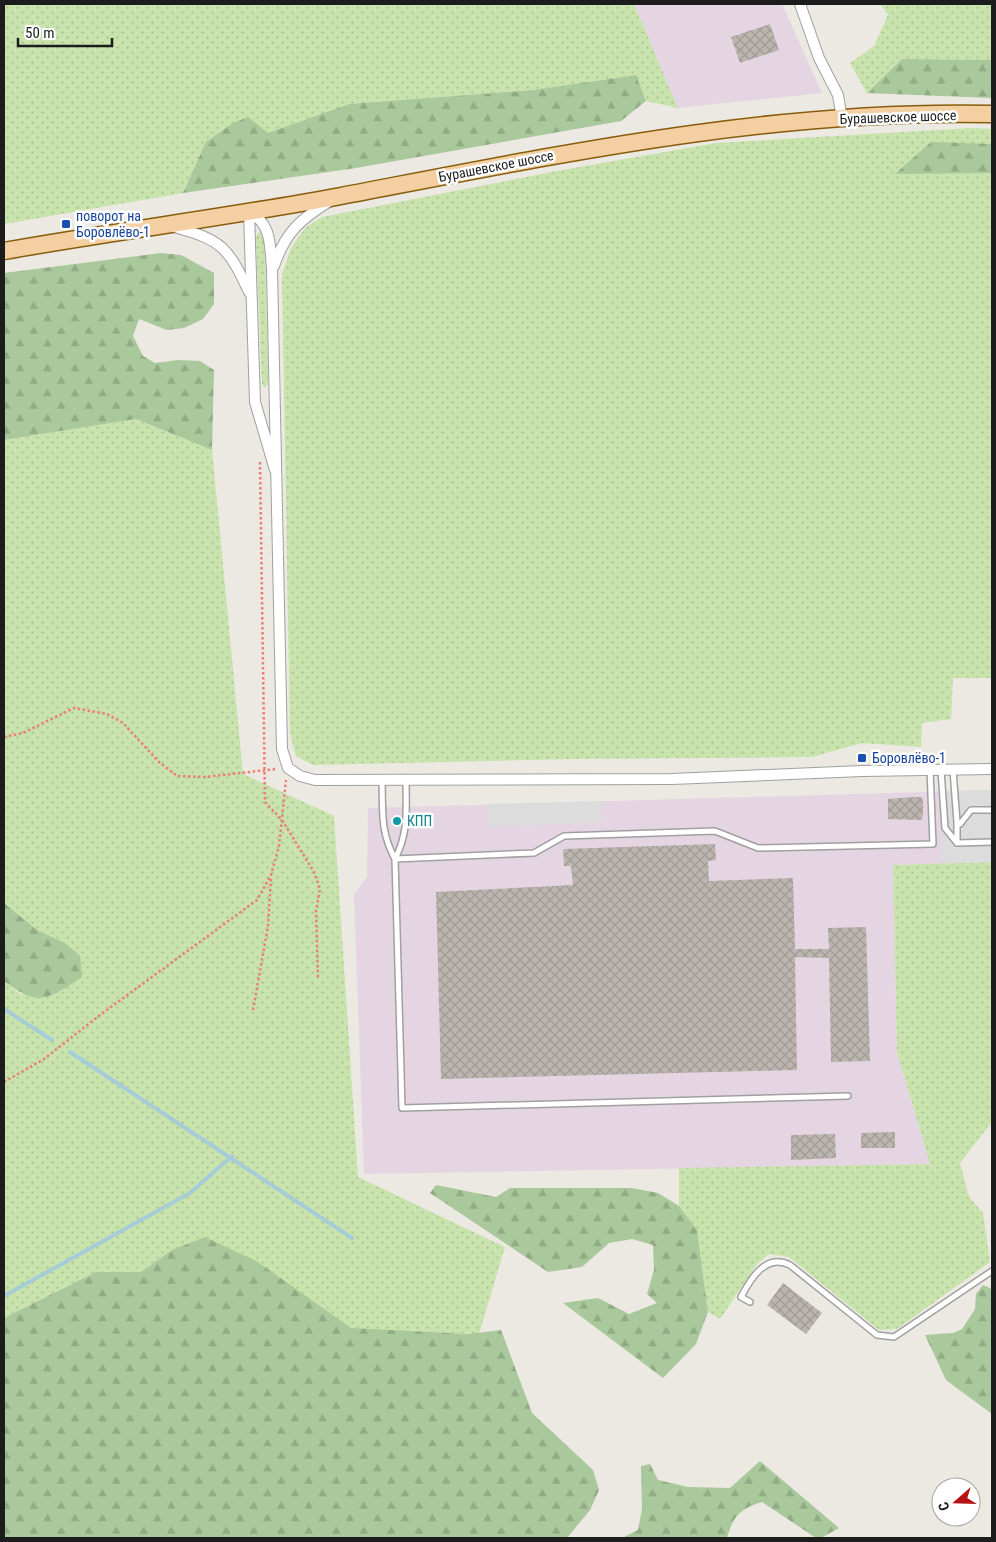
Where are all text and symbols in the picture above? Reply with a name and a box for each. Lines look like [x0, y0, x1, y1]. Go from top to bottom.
scale bar [18, 15, 111, 47]
text: 50 m [25, 24, 55, 42]
street label: Бурашевское шоссе [839, 107, 957, 127]
street label: Бурашевское шоссе [437, 147, 555, 185]
place label: поворот на Боровлёво-1 [76, 208, 150, 240]
marker: поворот на Боровлёво-1 [60, 218, 72, 230]
place label: Боровлёво-1 [872, 750, 946, 766]
marker: Боровлёво-1 [856, 752, 868, 764]
place label: КПП [407, 813, 432, 829]
marker: КПП [391, 815, 403, 827]
north arrow [931, 1477, 981, 1527]
text: С [935, 1500, 953, 1513]

